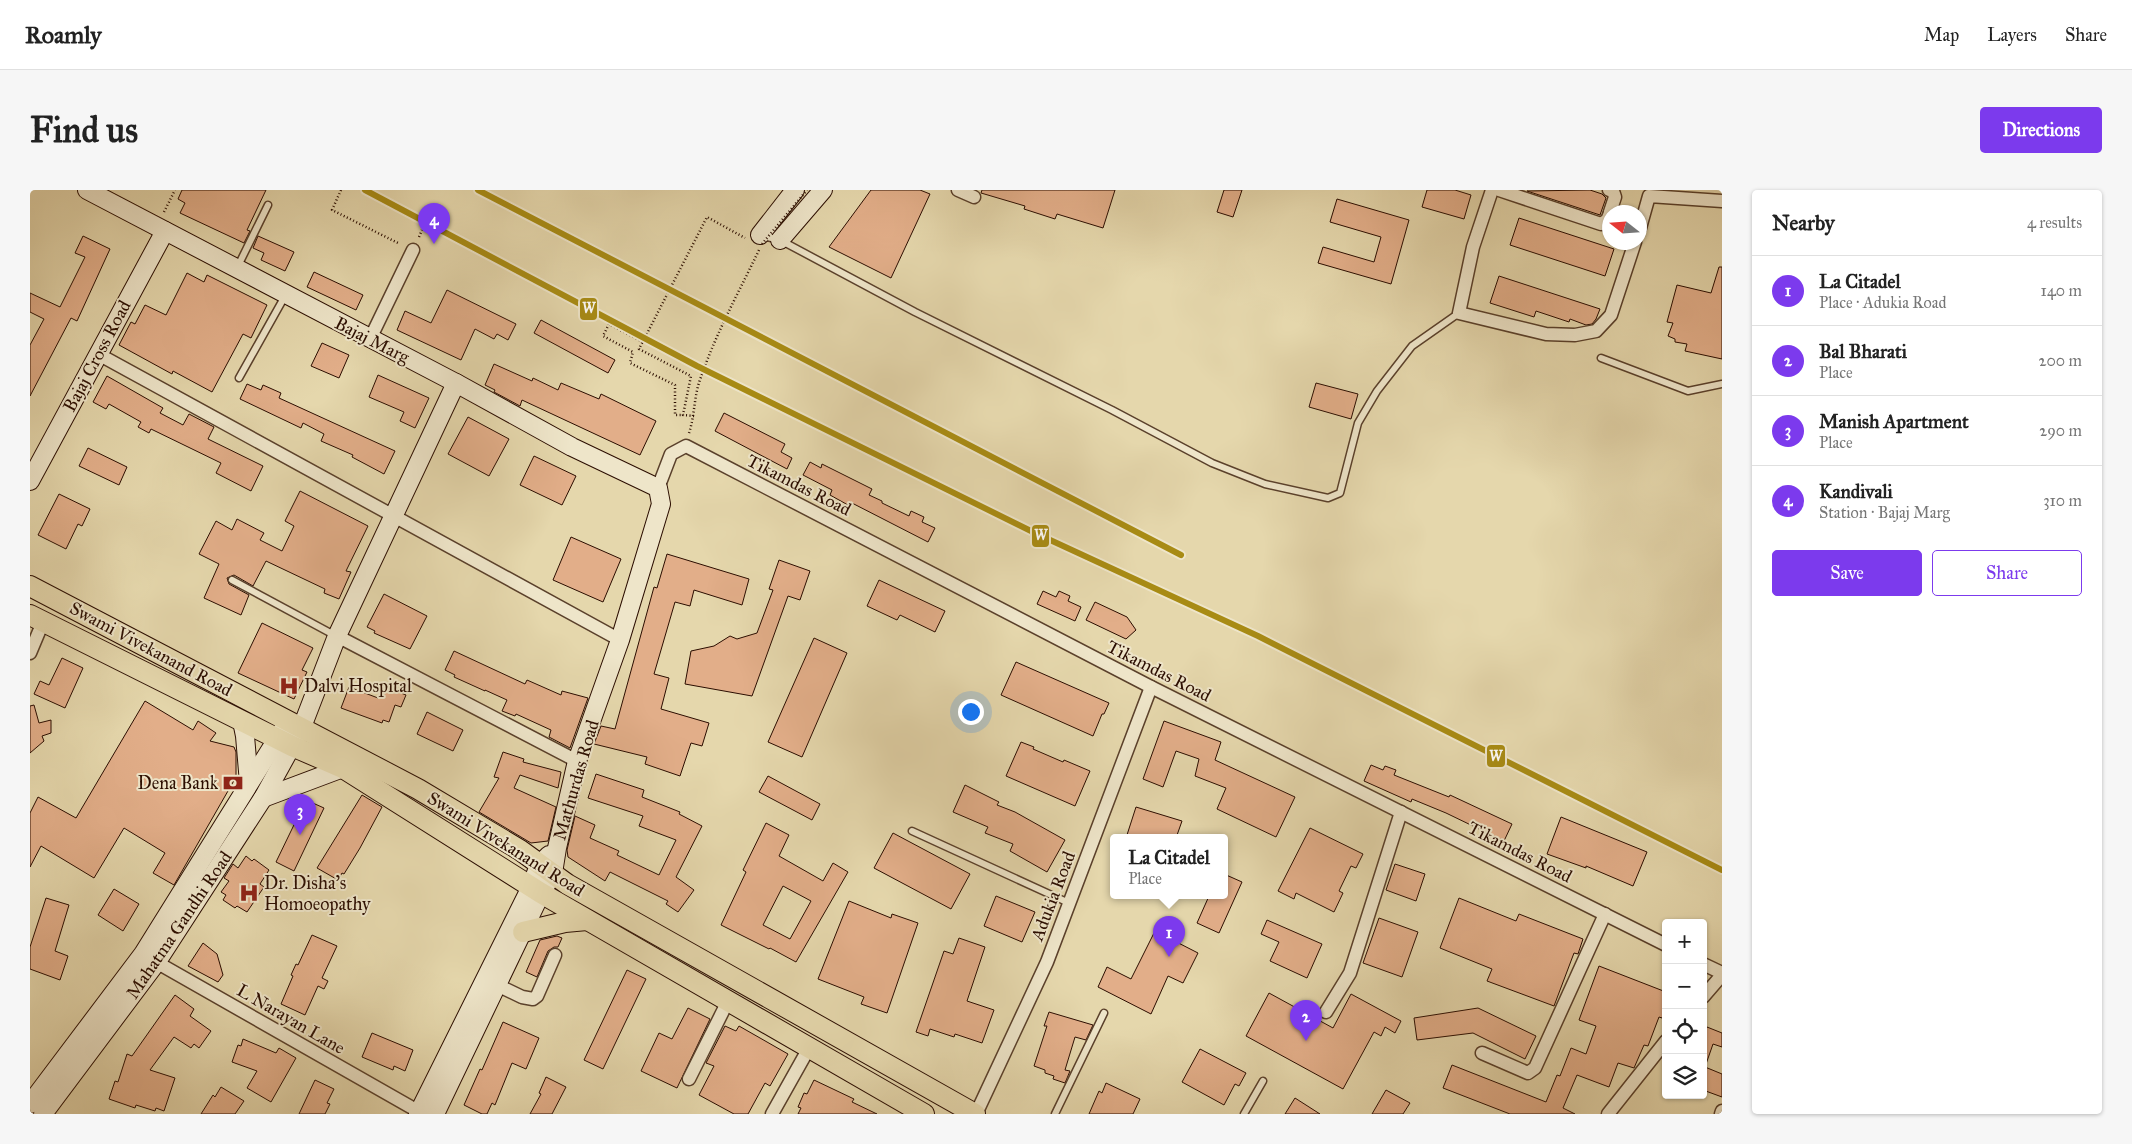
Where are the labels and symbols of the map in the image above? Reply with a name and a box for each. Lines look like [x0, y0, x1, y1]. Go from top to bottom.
pin: 4 [418, 203, 450, 244]
north arrow [1602, 205, 1647, 250]
street label: Bajaj Cross Road [58, 296, 136, 416]
line badge: W [579, 297, 598, 321]
text: W [582, 300, 596, 317]
street label: Bajaj Marg [330, 312, 414, 369]
street label: Tikamdas Road [743, 449, 855, 521]
line badge: W [1031, 524, 1050, 548]
text: W [1034, 527, 1048, 544]
street label: Swami Vivekanand Road [66, 597, 236, 701]
street label: Tikamdas Road [1103, 635, 1215, 707]
hospital icon: Dalvi Hospital [278, 675, 300, 697]
place label: Dalvi Hospital [304, 675, 412, 697]
your location [958, 699, 984, 725]
street label: Mathurdas Road [548, 717, 604, 843]
line badge: W [1486, 744, 1506, 768]
text: W [1489, 748, 1503, 765]
place label: Dena Bank [137, 772, 219, 794]
bank icon: Dena Bank [222, 772, 244, 794]
street label: Swami Vivekanand Road [423, 787, 589, 901]
pin: 3 [284, 794, 316, 835]
street label: Tikamdas Road [1464, 816, 1576, 888]
street label: Mahatma Gandhi Road [121, 847, 237, 1003]
street label: Adukia Road [1026, 848, 1080, 945]
place label: Dr. Disha's Homoeopathy [264, 872, 371, 915]
hospital icon: Dr. Disha's Homoeopathy [238, 882, 260, 904]
pin: 1 [1153, 916, 1185, 957]
street label: L Narayan Lane [233, 979, 349, 1059]
pin: 2 [1290, 1000, 1322, 1041]

